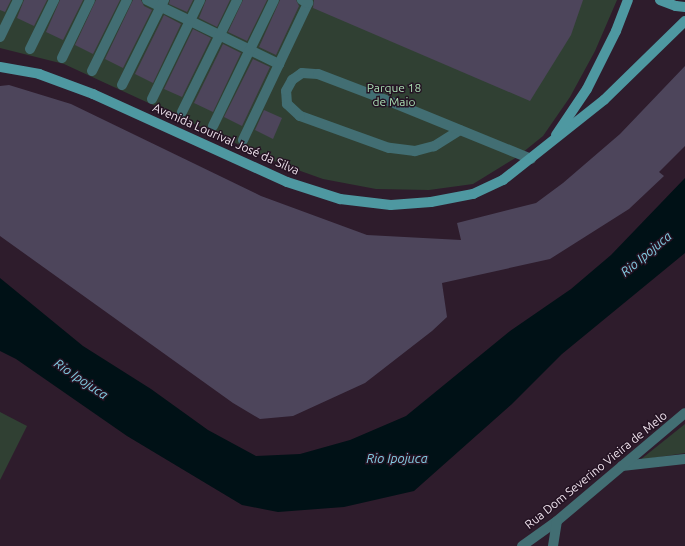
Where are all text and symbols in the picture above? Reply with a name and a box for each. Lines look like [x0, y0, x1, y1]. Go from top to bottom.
park label: Parque 18 de Maio [367, 81, 421, 109]
street label: Avenida Lourival José da Silva [150, 100, 302, 178]
water label: Rio Ipojuca [617, 228, 675, 280]
water label: Rio Ipojuca [51, 355, 111, 403]
street label: Rua Dom Severino Vieira de Melo [522, 408, 670, 532]
water label: Rio Ipojuca [366, 450, 428, 466]

